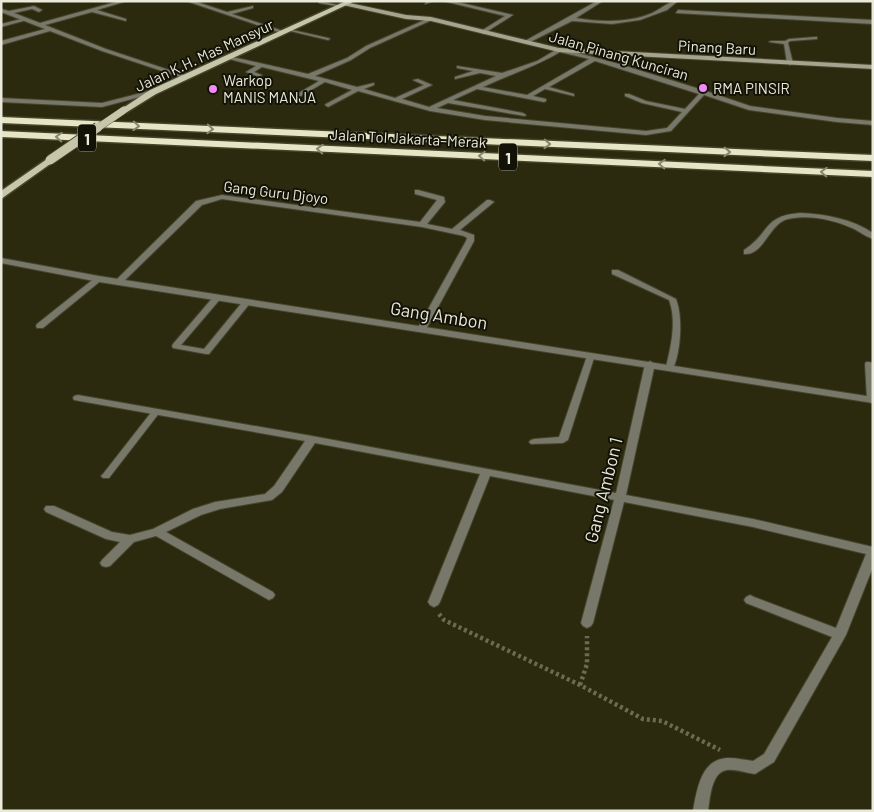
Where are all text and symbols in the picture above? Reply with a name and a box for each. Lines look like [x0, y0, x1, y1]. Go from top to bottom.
street label: Jalan K.H. Mas Mansyur [132, 15, 277, 95]
street label: Jalan Pinang Kunciran [547, 26, 691, 84]
street label: Pinang Baru [678, 36, 756, 58]
place label: Warkop MANIS MANJA [223, 71, 316, 106]
place label: RMA PINSIR [713, 79, 790, 97]
marker: RMA PINSIR [697, 82, 709, 94]
marker: Warkop MANIS MANJA [207, 83, 219, 95]
one-way arrow [132, 120, 140, 131]
one-way arrow [206, 124, 214, 135]
road number: 1 [78, 125, 96, 152]
street label: Jalan Tol Jakarta–Merak [329, 125, 487, 151]
one-way arrow [55, 132, 62, 142]
one-way arrow [544, 139, 552, 149]
one-way arrow [315, 143, 323, 154]
road number: 1 [499, 144, 517, 170]
one-way arrow [723, 146, 731, 157]
one-way arrow [478, 151, 486, 162]
one-way arrow [657, 159, 665, 170]
one-way arrow [820, 166, 828, 177]
street label: Gang Guru Djoyo [223, 177, 329, 207]
street label: Gang Ambon [389, 296, 489, 334]
street label: Gang Ambon 1 [579, 435, 627, 545]

